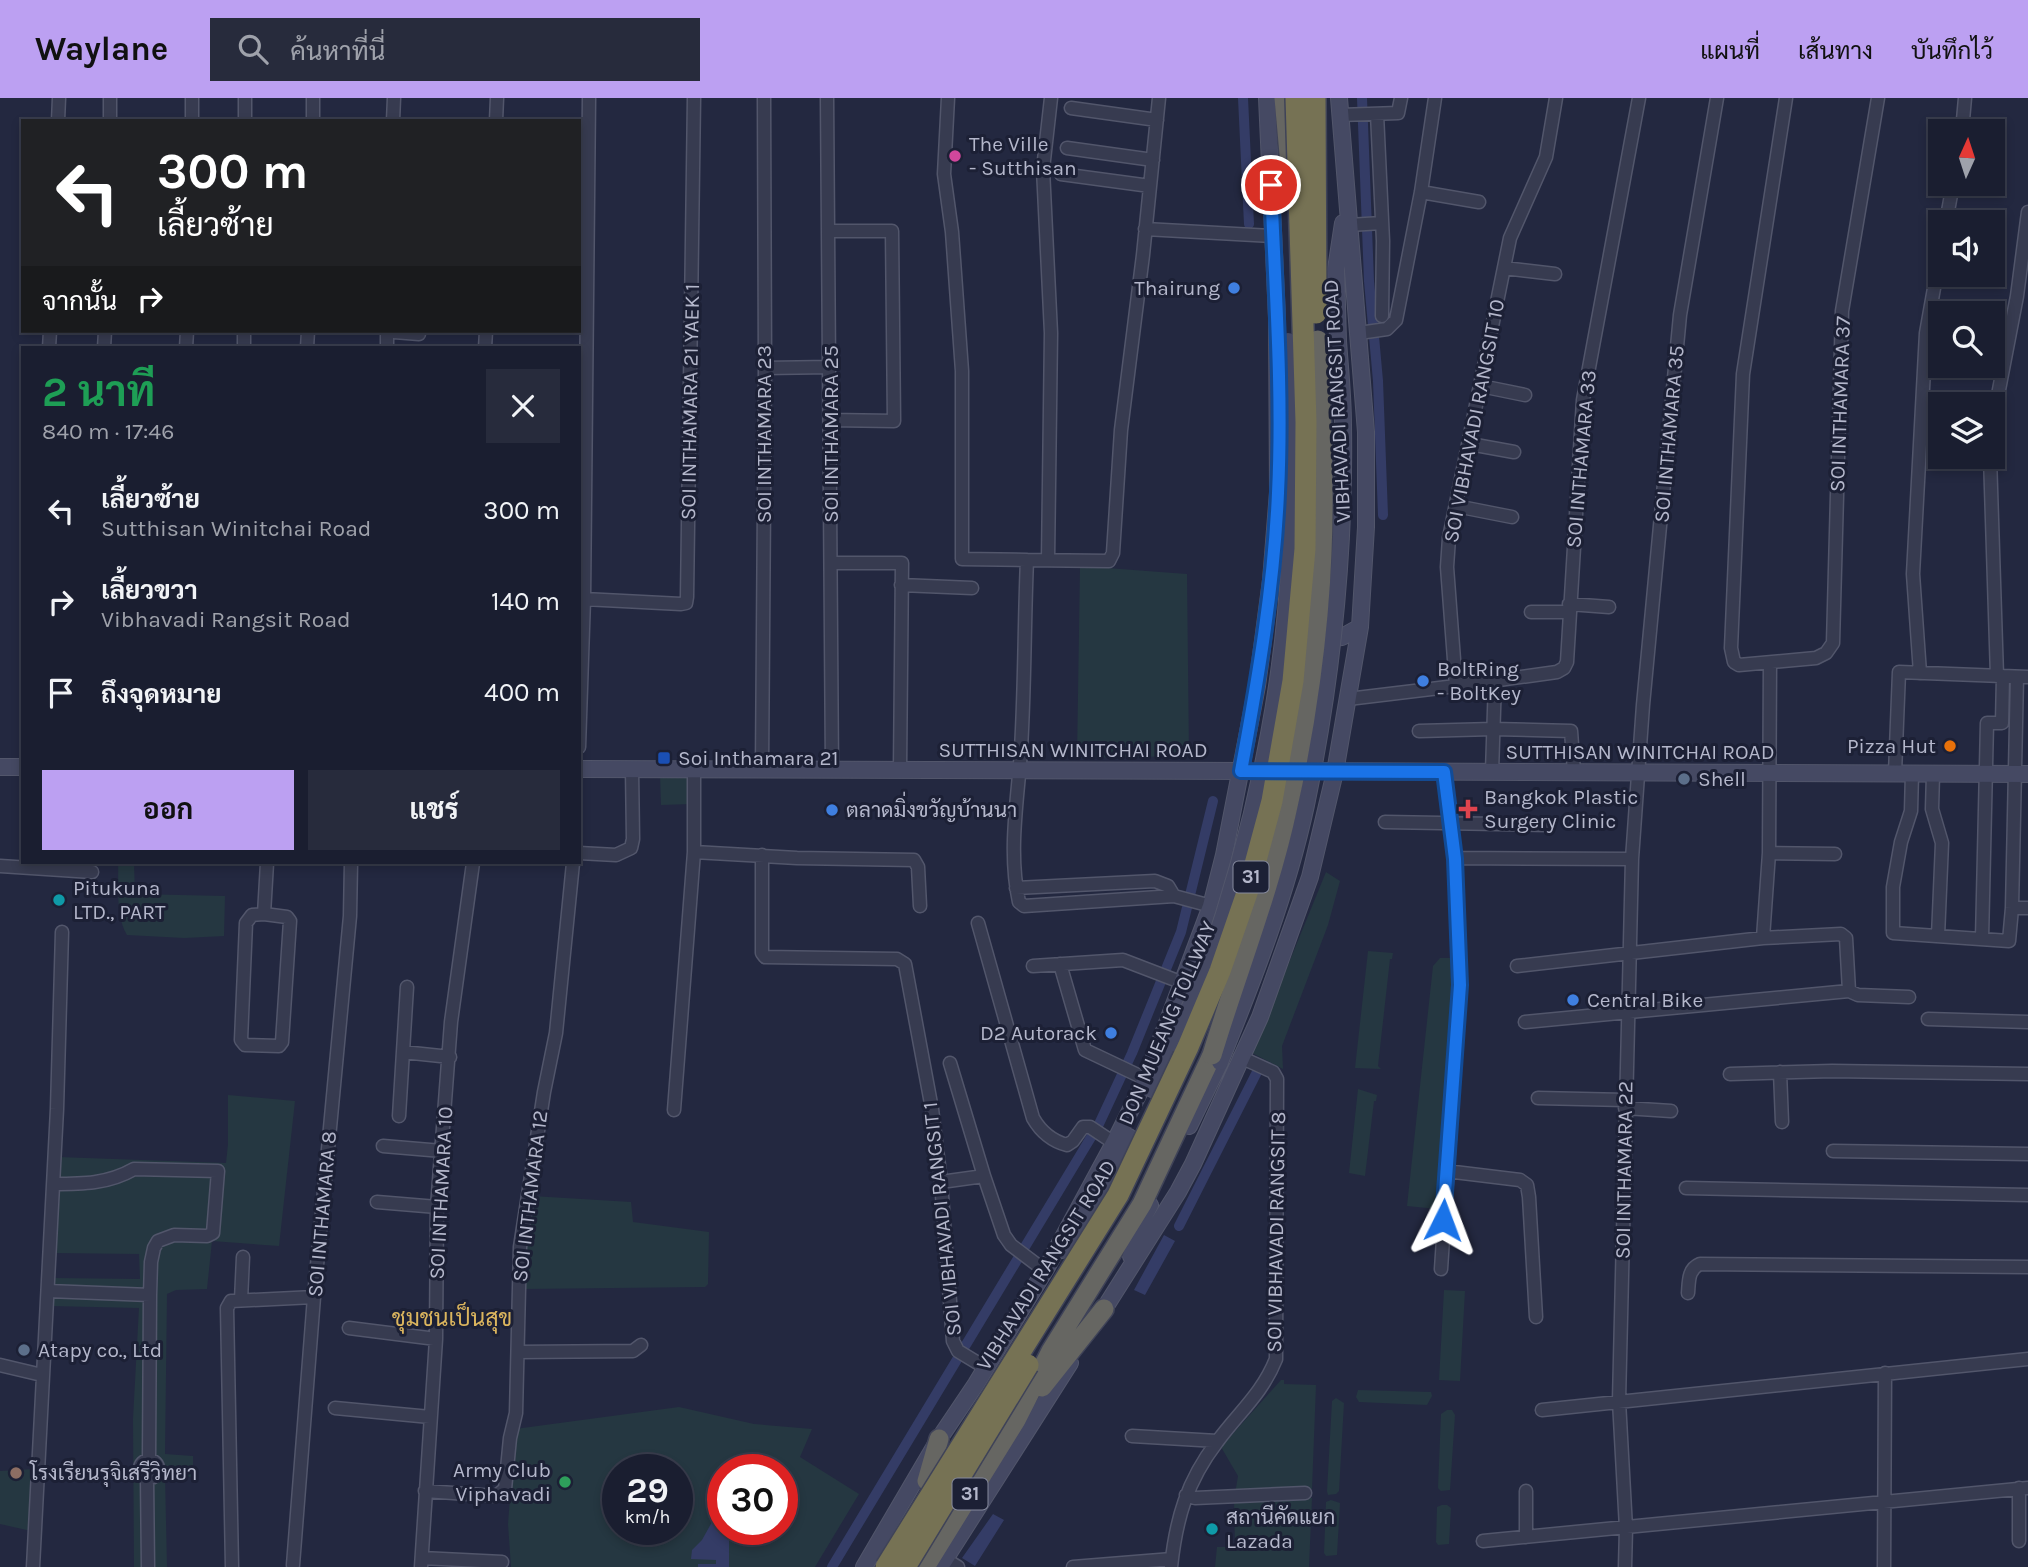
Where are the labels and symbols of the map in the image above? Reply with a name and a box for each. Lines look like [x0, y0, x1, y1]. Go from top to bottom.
north arrow [1928, 119, 2006, 196]
place label: The Ville - Sutthisan [969, 132, 1077, 180]
marker: The Ville - Sutthisan [947, 148, 963, 164]
pin [1241, 155, 1301, 215]
place label: Thairung [1134, 276, 1220, 300]
street label: VIBHAVADI RANGSIT ROAD [1319, 279, 1355, 523]
marker: Thairung [1226, 280, 1242, 296]
street label: SOI INTHAMARA 21 YAEK 1 [676, 284, 704, 520]
street label: SOI VIBHAVADI RANGSIT 10 [1439, 297, 1509, 545]
street label: SOI INTHAMARA 37 [1825, 316, 1855, 492]
street label: SOI INTHAMARA 35 [1649, 344, 1689, 524]
street label: SOI INTHAMARA 23 [752, 345, 776, 523]
street label: SOI INTHAMARA 25 [819, 345, 843, 523]
street label: SOI INTHAMARA 33 [1561, 369, 1601, 549]
place label: BoltRing - BoltKey [1437, 657, 1521, 705]
marker: BoltRing - BoltKey [1415, 673, 1431, 689]
place label: Pizza Hut [1847, 734, 1936, 758]
street label: SUTTHISAN WINITCHAI ROAD [938, 738, 1208, 762]
marker: Pizza Hut [1942, 738, 1958, 754]
street label: SUTTHISAN WINITCHAI ROAD [1505, 740, 1775, 764]
place label: Soi Inthamara 21 [678, 746, 839, 770]
marker: Soi Inthamara 21 [656, 750, 672, 766]
place label: Shell [1698, 767, 1746, 791]
marker: Shell [1676, 771, 1692, 787]
place label: Bangkok Plastic Surgery Clinic [1484, 785, 1638, 833]
place label: ตลาดมิ่งขวัญบ้านนา [846, 791, 1017, 822]
marker: Bangkok Plastic Surgery Clinic [1458, 799, 1478, 819]
marker: ตลาดมิ่งขวัญบ้านนา [824, 802, 840, 818]
road number: 31 [1234, 862, 1268, 892]
place label: Pitukuna LTD., PART [73, 876, 166, 924]
marker: Pitukuna LTD., PART [51, 892, 67, 908]
street label: DON MUEANG TOLLWAY [1113, 917, 1221, 1128]
place label: Central Bike [1587, 988, 1703, 1012]
marker: Central Bike [1565, 992, 1581, 1008]
place label: D2 Autorack [980, 1021, 1097, 1045]
marker: D2 Autorack [1103, 1025, 1119, 1041]
street label: SOI INTHAMARA 22 [1610, 1081, 1638, 1259]
street label: SOI VIBHAVADI RANGSIT 1 [918, 1101, 966, 1337]
street label: SOI INTHAMARA 10 [424, 1106, 458, 1280]
street label: SOI INTHAMARA 12 [508, 1109, 552, 1283]
street label: SOI VIBHAVADI RANGSIT 8 [1262, 1111, 1290, 1353]
street label: SOI INTHAMARA 8 [303, 1130, 341, 1298]
street label: VIBHAVADI RANGSIT ROAD [971, 1155, 1121, 1375]
position arrow [1406, 1183, 1480, 1257]
district label: ชุมชนเป็นสุข [392, 1302, 512, 1334]
place label: Atapy co., Ltd [38, 1338, 162, 1362]
marker: Atapy co., Ltd [16, 1342, 32, 1358]
speed limit sign: 30 [707, 1454, 798, 1545]
place label: Army Club Viphavadi [453, 1458, 551, 1506]
place label: โรงเรียนรุจิเสรีวิทยา [29, 1460, 197, 1487]
marker: โรงเรียนรุจิเสรีวิทยา [8, 1465, 24, 1481]
marker: Army Club Viphavadi [557, 1474, 573, 1490]
road number: 31 [953, 1478, 988, 1510]
place label: สถานีคัดแยก Lazada [1226, 1504, 1335, 1553]
marker: สถานีคัดแยก Lazada [1204, 1521, 1220, 1537]

